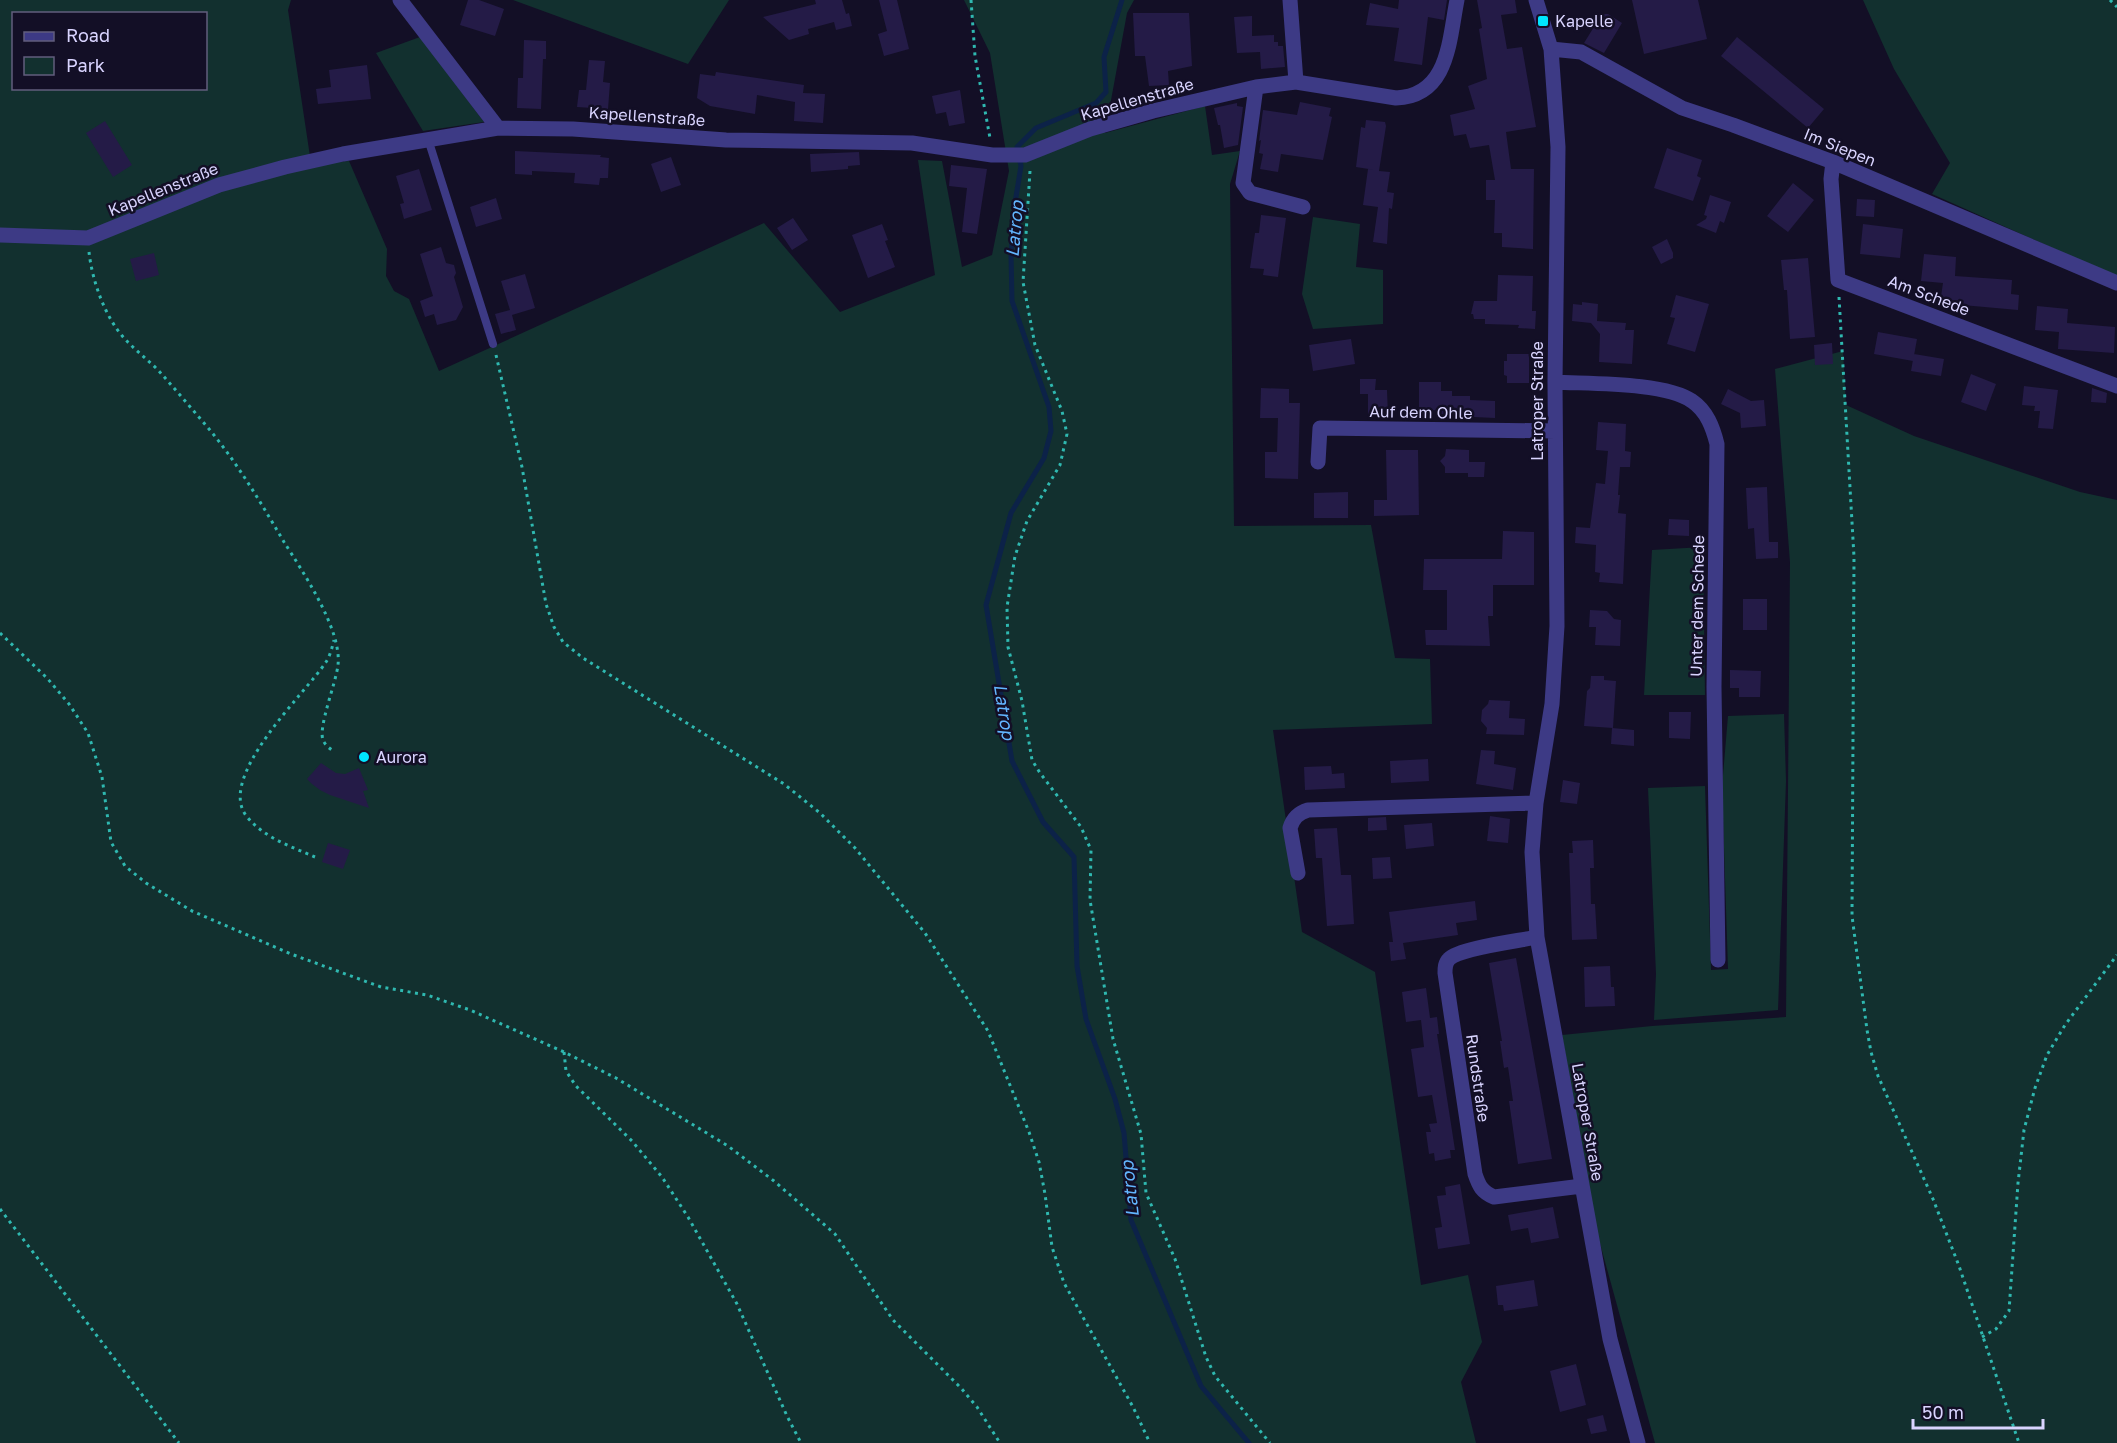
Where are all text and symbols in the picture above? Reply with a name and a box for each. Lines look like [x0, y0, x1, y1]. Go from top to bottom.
place label: Kapelle [1555, 11, 1613, 31]
legend [12, 12, 207, 90]
marker: Kapelle [1536, 14, 1550, 28]
text: Road [66, 24, 110, 46]
text: Park [66, 54, 105, 76]
street label: Kapellenstraße [1078, 73, 1196, 125]
street label: Kapellenstraße [588, 102, 706, 130]
street label: Im Siepen [1801, 124, 1879, 170]
street label: Kapellenstraße [105, 158, 221, 220]
water label: Latrop [1001, 198, 1028, 258]
street label: Am Schede [1885, 270, 1973, 320]
street label: Latroper Straße [1527, 341, 1547, 461]
street label: Auf dem Ohle [1369, 401, 1473, 423]
street label: Unter dem Schede [1686, 535, 1708, 677]
water label: Latrop [990, 682, 1021, 743]
place label: Aurora [376, 747, 427, 767]
marker: Aurora [357, 750, 371, 764]
street label: Rundstraße [1462, 1033, 1494, 1123]
street label: Latroper Straße [1568, 1061, 1608, 1183]
water label: Latrop [1115, 1158, 1143, 1218]
scale bar [1913, 1392, 2044, 1430]
text: 50 m [1922, 1401, 1964, 1423]

